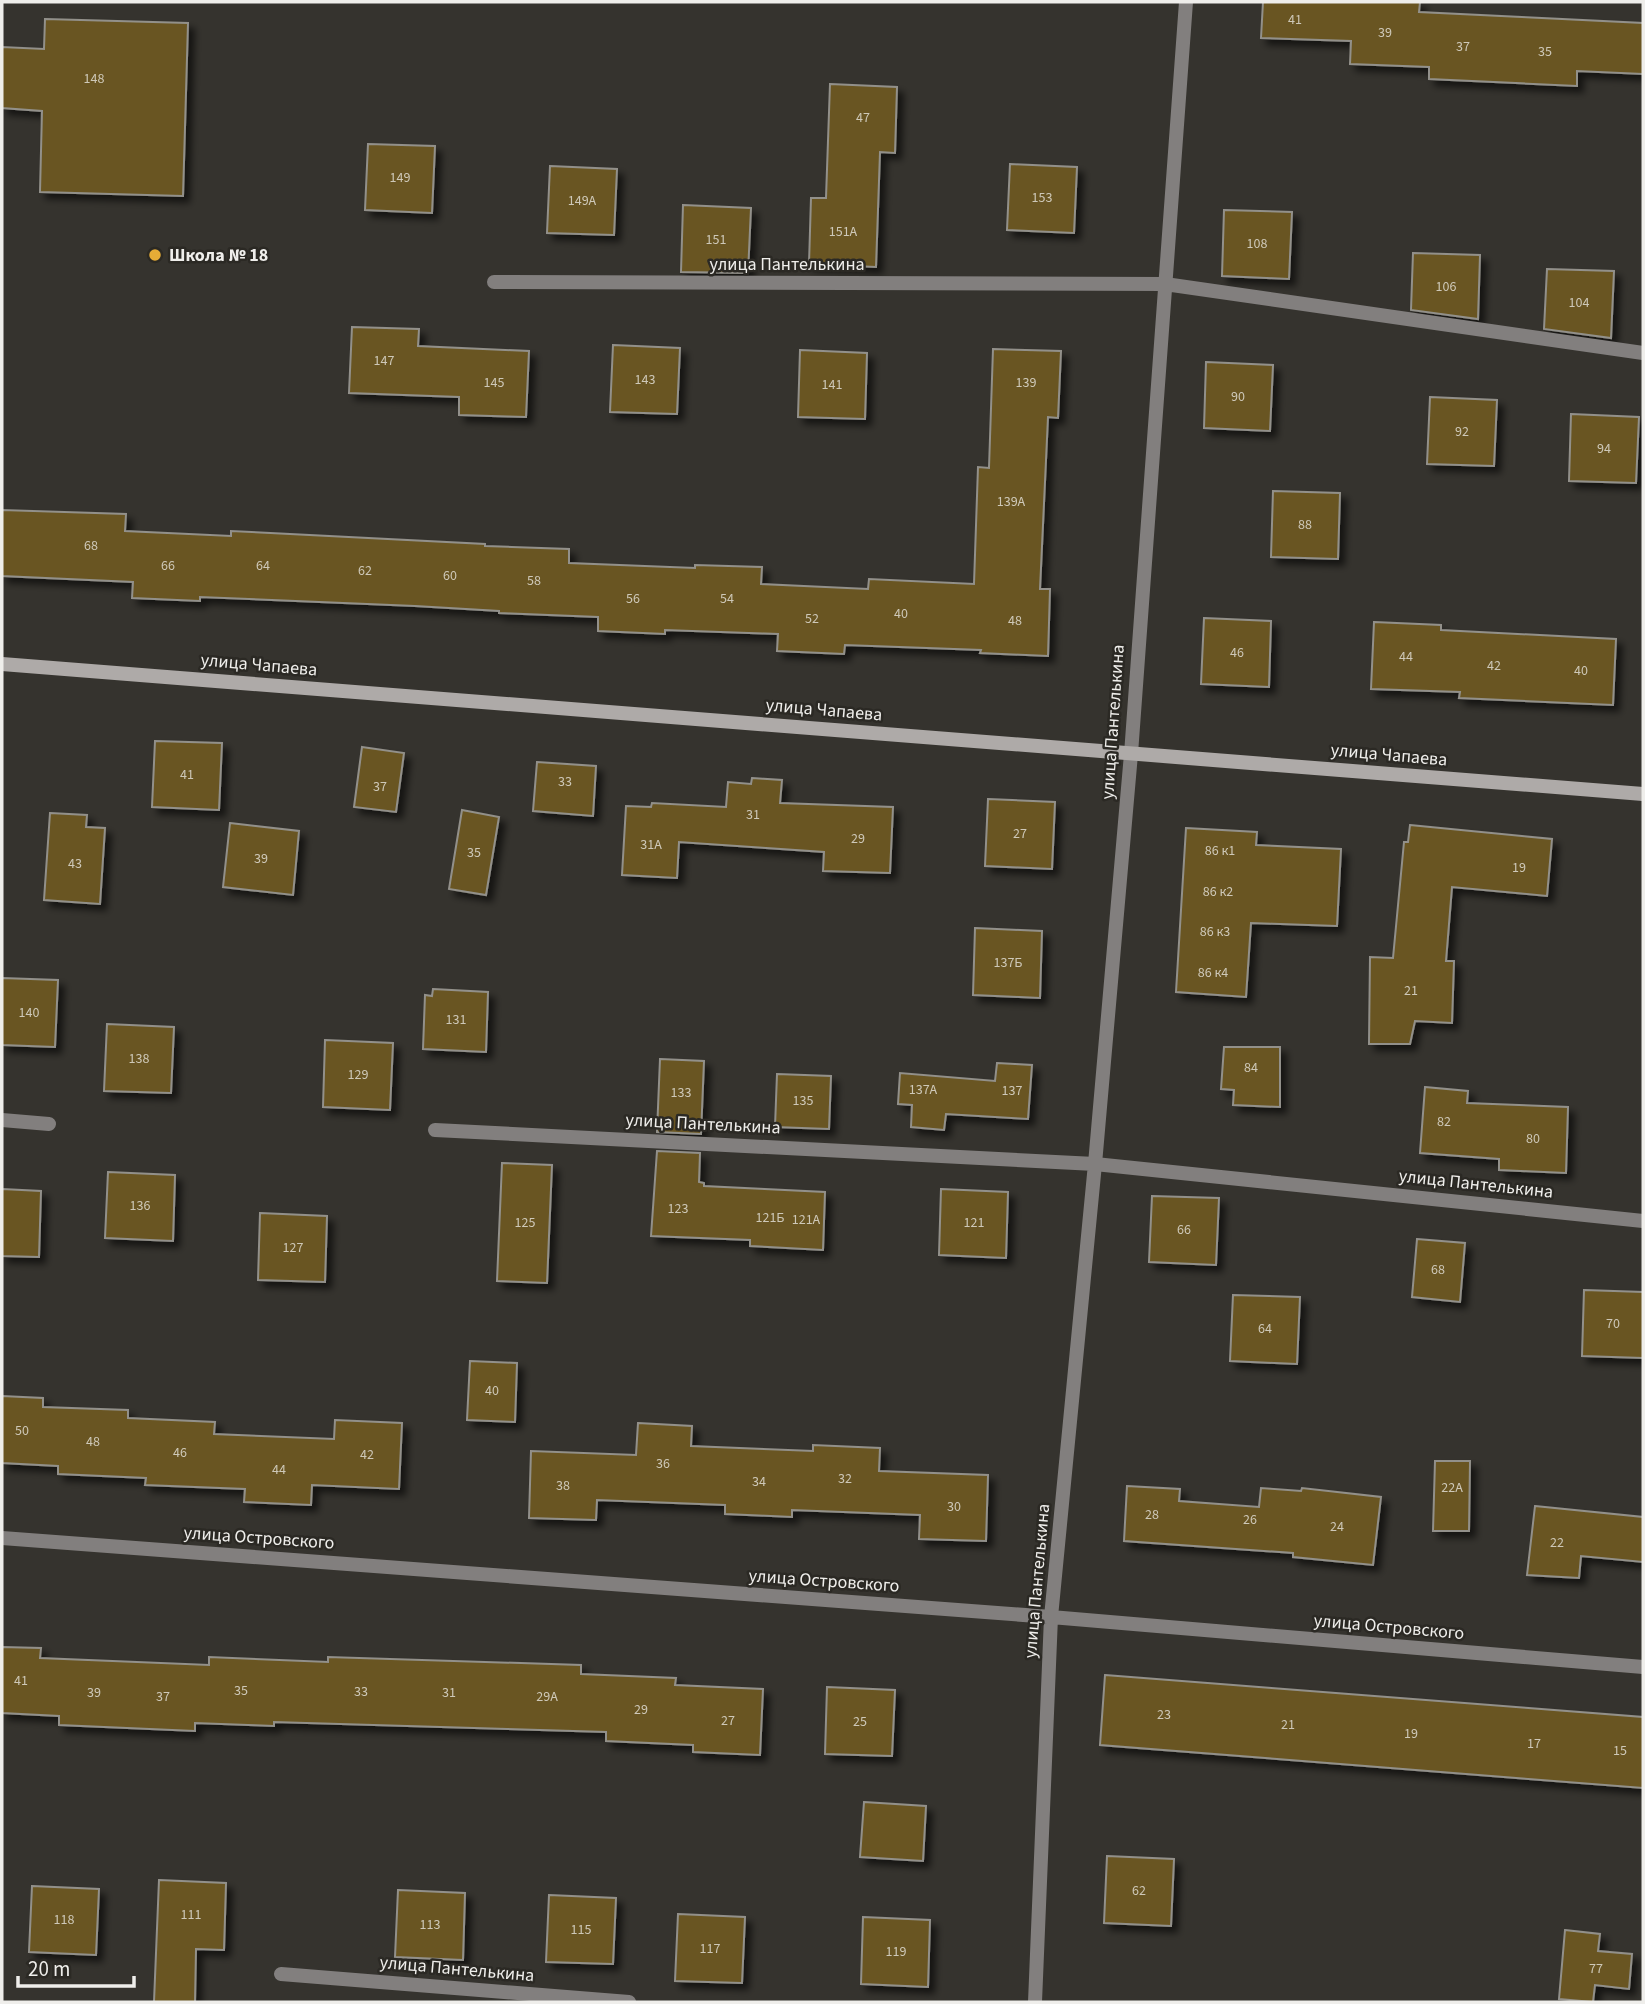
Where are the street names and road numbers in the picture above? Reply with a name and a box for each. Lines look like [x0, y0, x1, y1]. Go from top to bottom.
street label: улица Пантелькина [709, 252, 865, 277]
street label: улица Пантелькина [1095, 644, 1131, 800]
street label: улица Чапаева [200, 647, 318, 683]
street label: улица Чапаева [765, 692, 883, 728]
street label: улица Чапаева [1330, 737, 1448, 773]
street label: улица Пантелькина [625, 1107, 781, 1141]
street label: улица Пантелькина [1398, 1163, 1554, 1205]
street label: улица Пантелькина [1018, 1503, 1056, 1659]
street label: улица Островского [183, 1520, 335, 1556]
street label: улица Островского [748, 1563, 900, 1599]
street label: улица Островского [1313, 1608, 1465, 1646]
street label: улица Пантелькина [379, 1950, 535, 1988]

